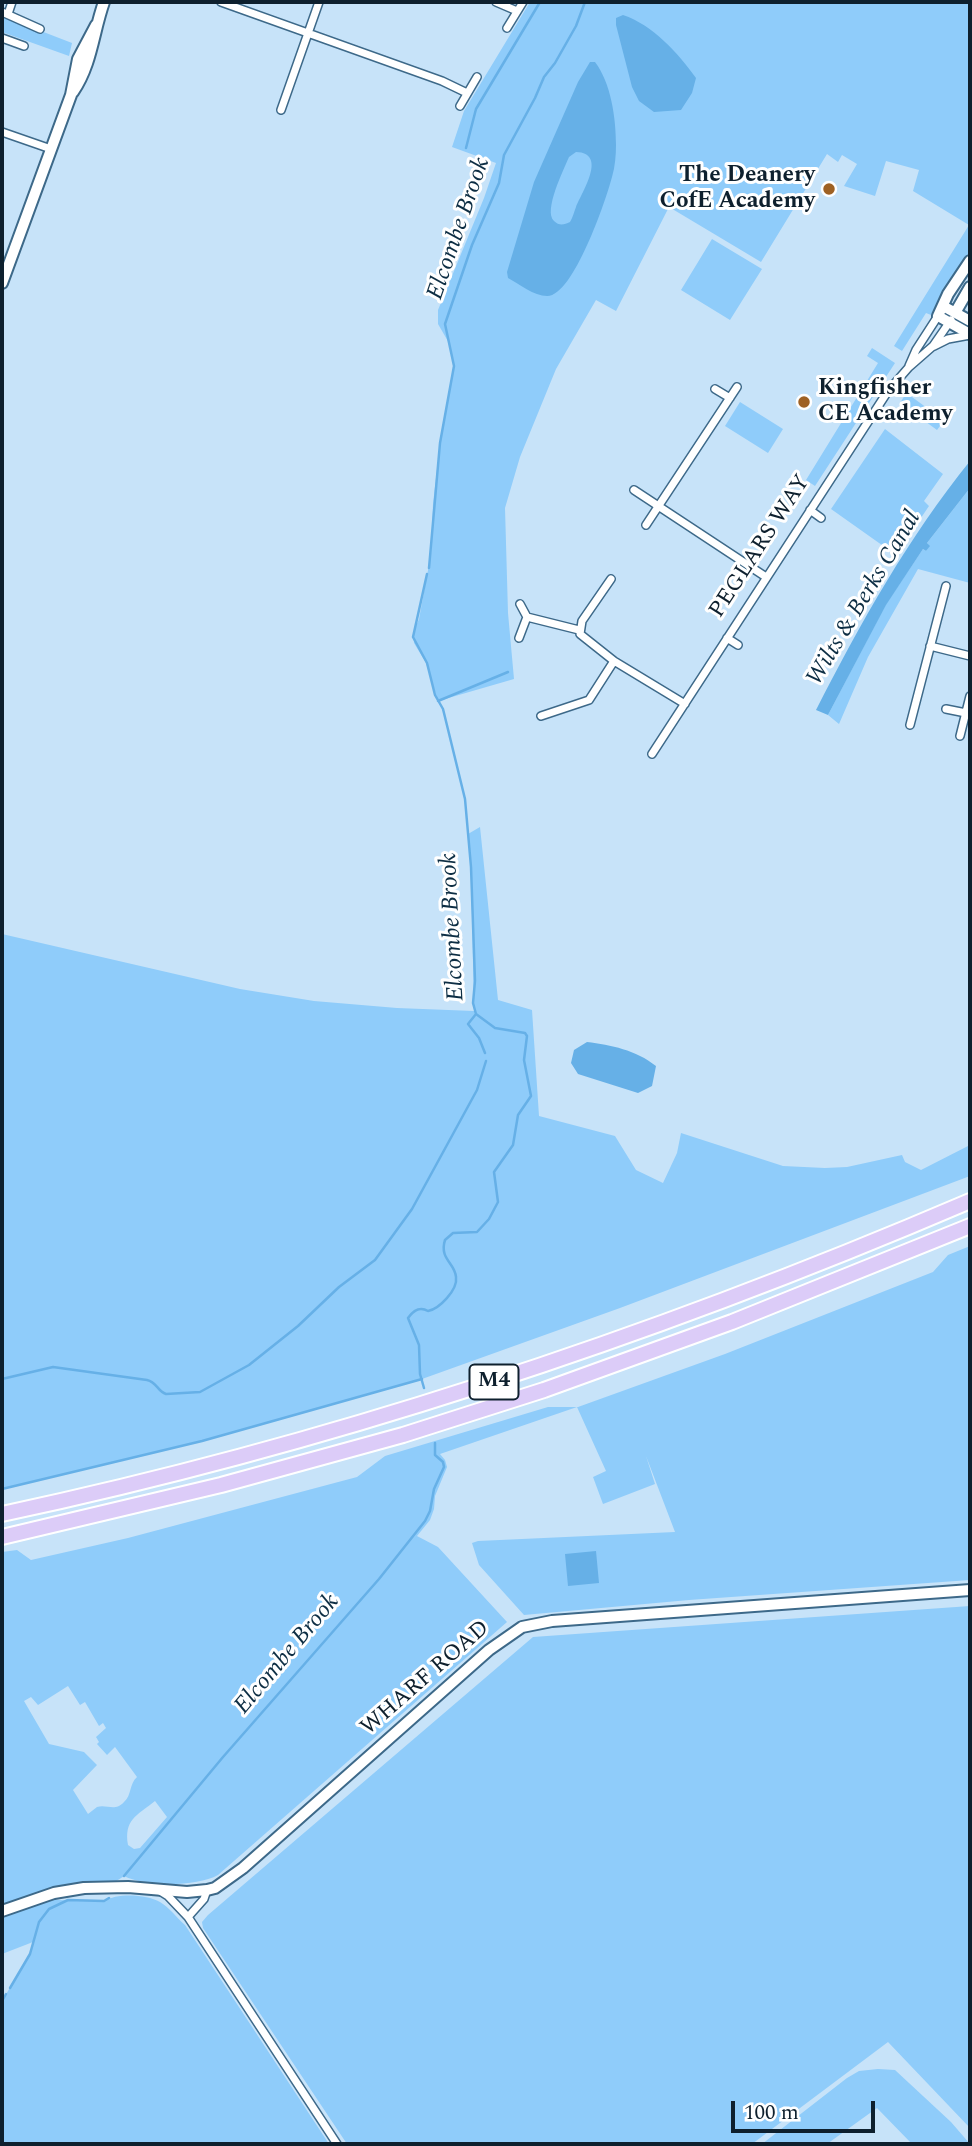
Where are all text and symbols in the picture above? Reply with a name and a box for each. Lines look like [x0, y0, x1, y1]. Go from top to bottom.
water label: Elcombe Brook [422, 154, 498, 304]
place label: The Deanery CofE Academy [660, 162, 815, 216]
marker: The Deanery CofE Academy [821, 181, 837, 197]
place label: Kingfisher CE Academy [818, 375, 952, 429]
marker: Kingfisher CE Academy [796, 394, 812, 410]
street label: PEGLARS WAY [704, 470, 818, 624]
water label: Wilts & Berks Canal [801, 506, 929, 692]
water label: Elcombe Brook [436, 852, 472, 1002]
road number: M4 [470, 1364, 518, 1400]
water label: Elcombe Brook [229, 1589, 347, 1721]
street label: WHARF ROAD [356, 1616, 496, 1742]
scale bar [734, 2086, 878, 2130]
text: 100 m [744, 2097, 799, 2129]

